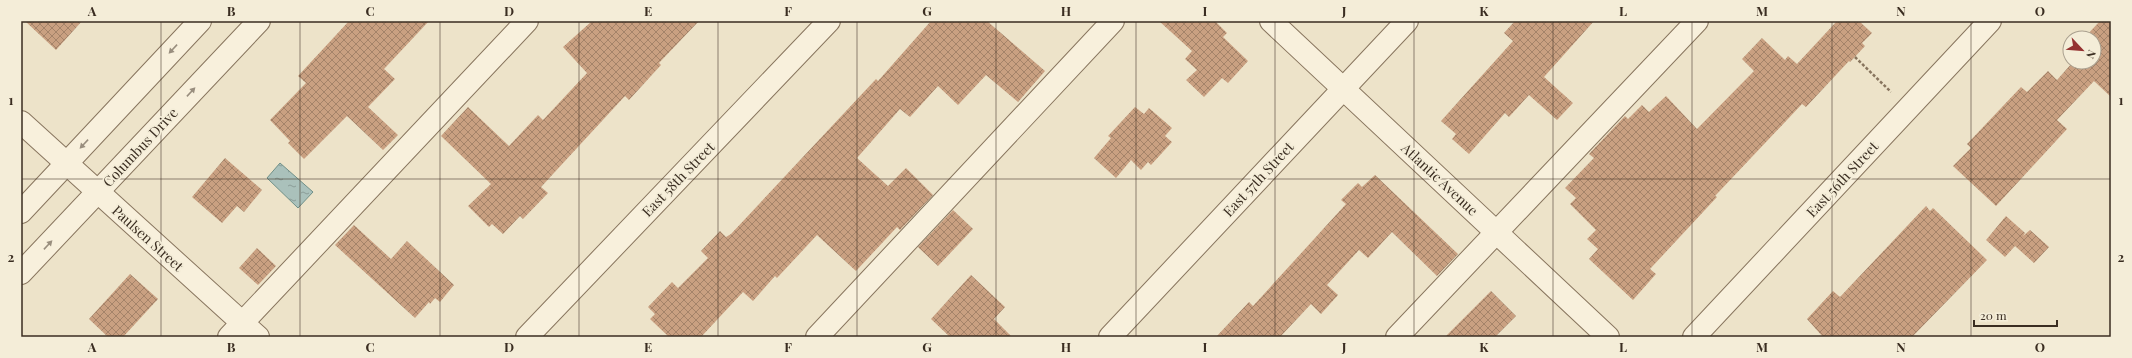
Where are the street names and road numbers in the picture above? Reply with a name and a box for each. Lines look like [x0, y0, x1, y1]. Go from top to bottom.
street label: Columbus Drive [98, 103, 182, 191]
street label: East 56th Street [1802, 136, 1883, 221]
street label: East 58th Street [637, 137, 719, 221]
street label: East 57th Street [1218, 137, 1298, 220]
street label: Atlantic Avenue [1397, 138, 1482, 219]
street label: Paulsen Street [108, 201, 189, 276]

